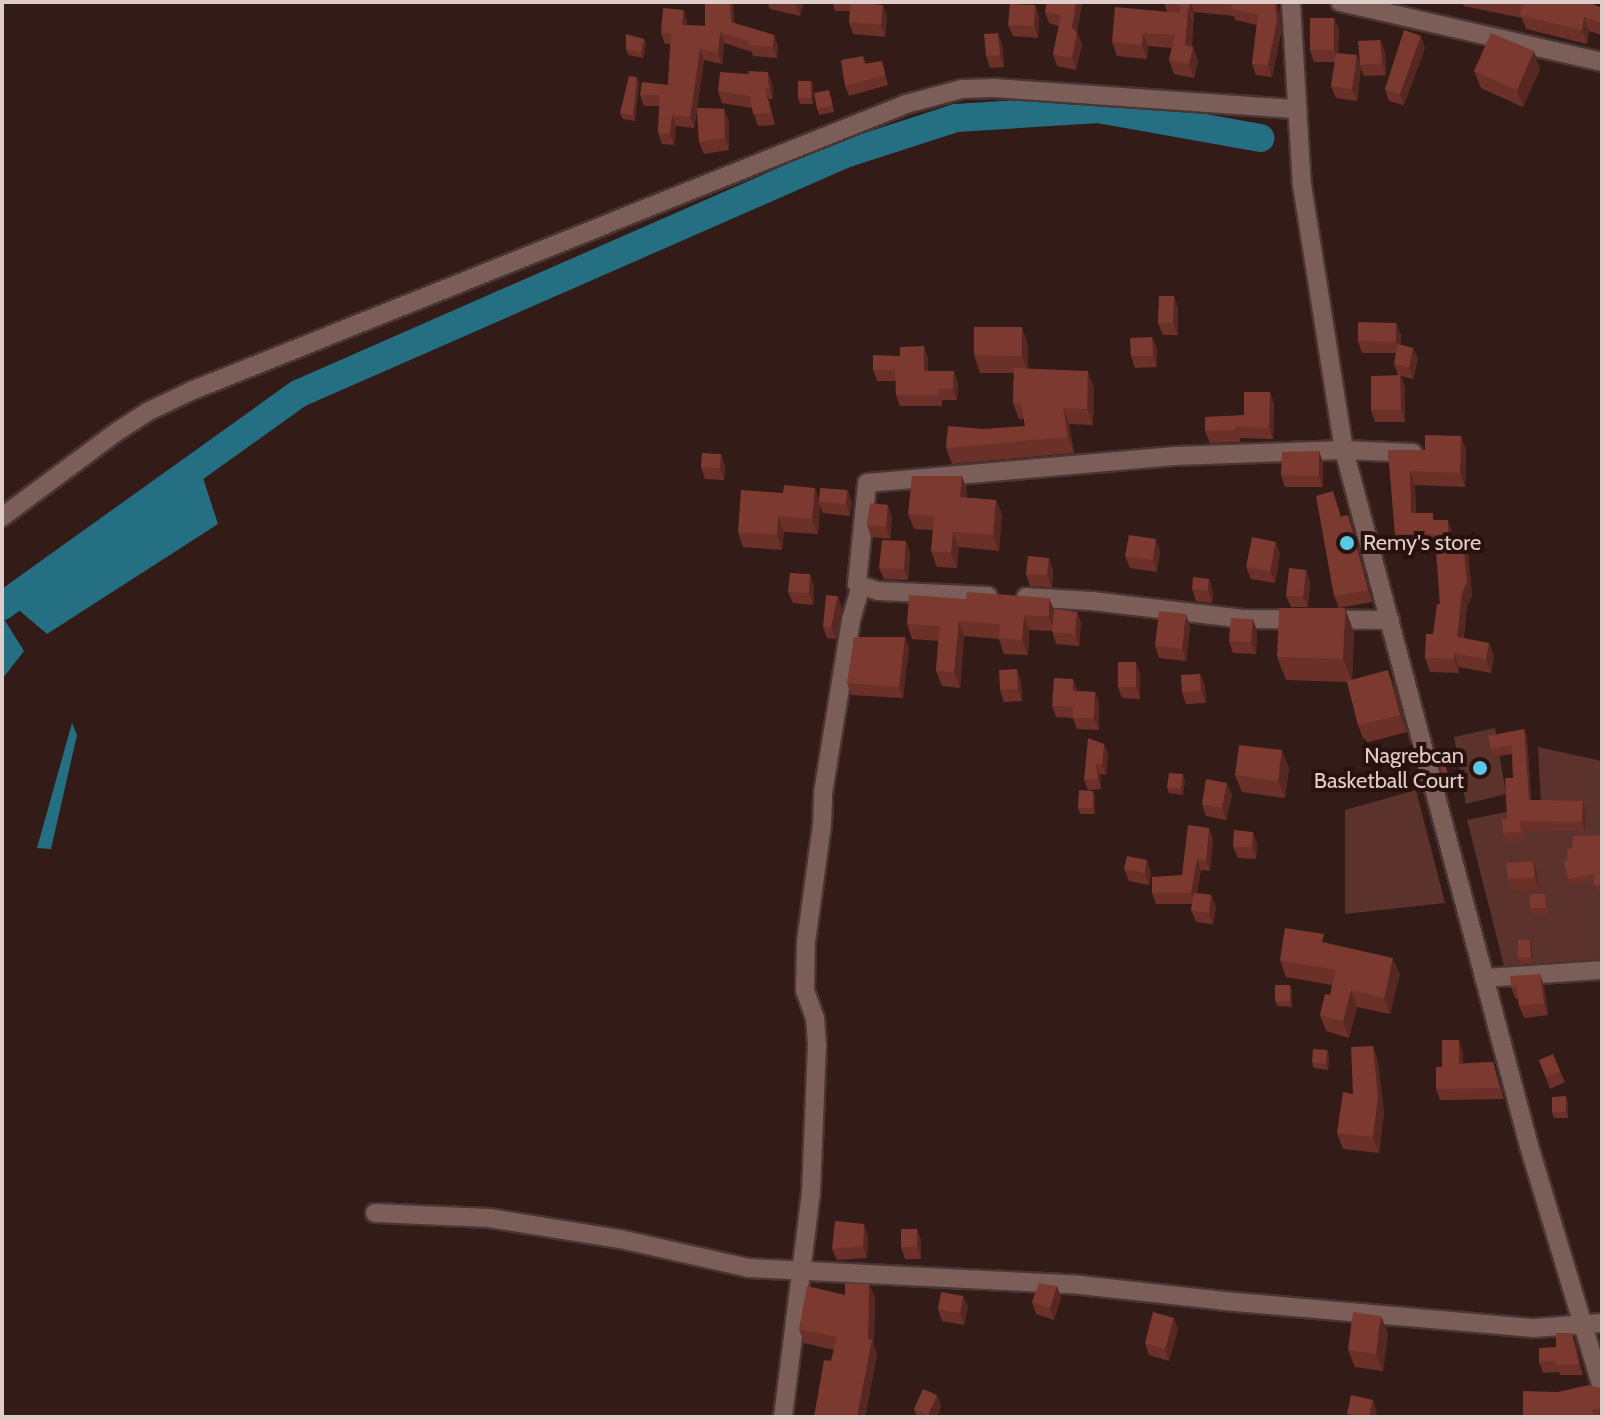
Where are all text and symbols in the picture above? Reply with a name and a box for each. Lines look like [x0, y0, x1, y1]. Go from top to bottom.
place label: Remy's store [1363, 530, 1481, 556]
marker: Remy's store [1338, 534, 1356, 552]
place label: Nagrebcan Basketball Court [1314, 742, 1464, 794]
marker: Nagrebcan Basketball Court [1471, 759, 1489, 777]

